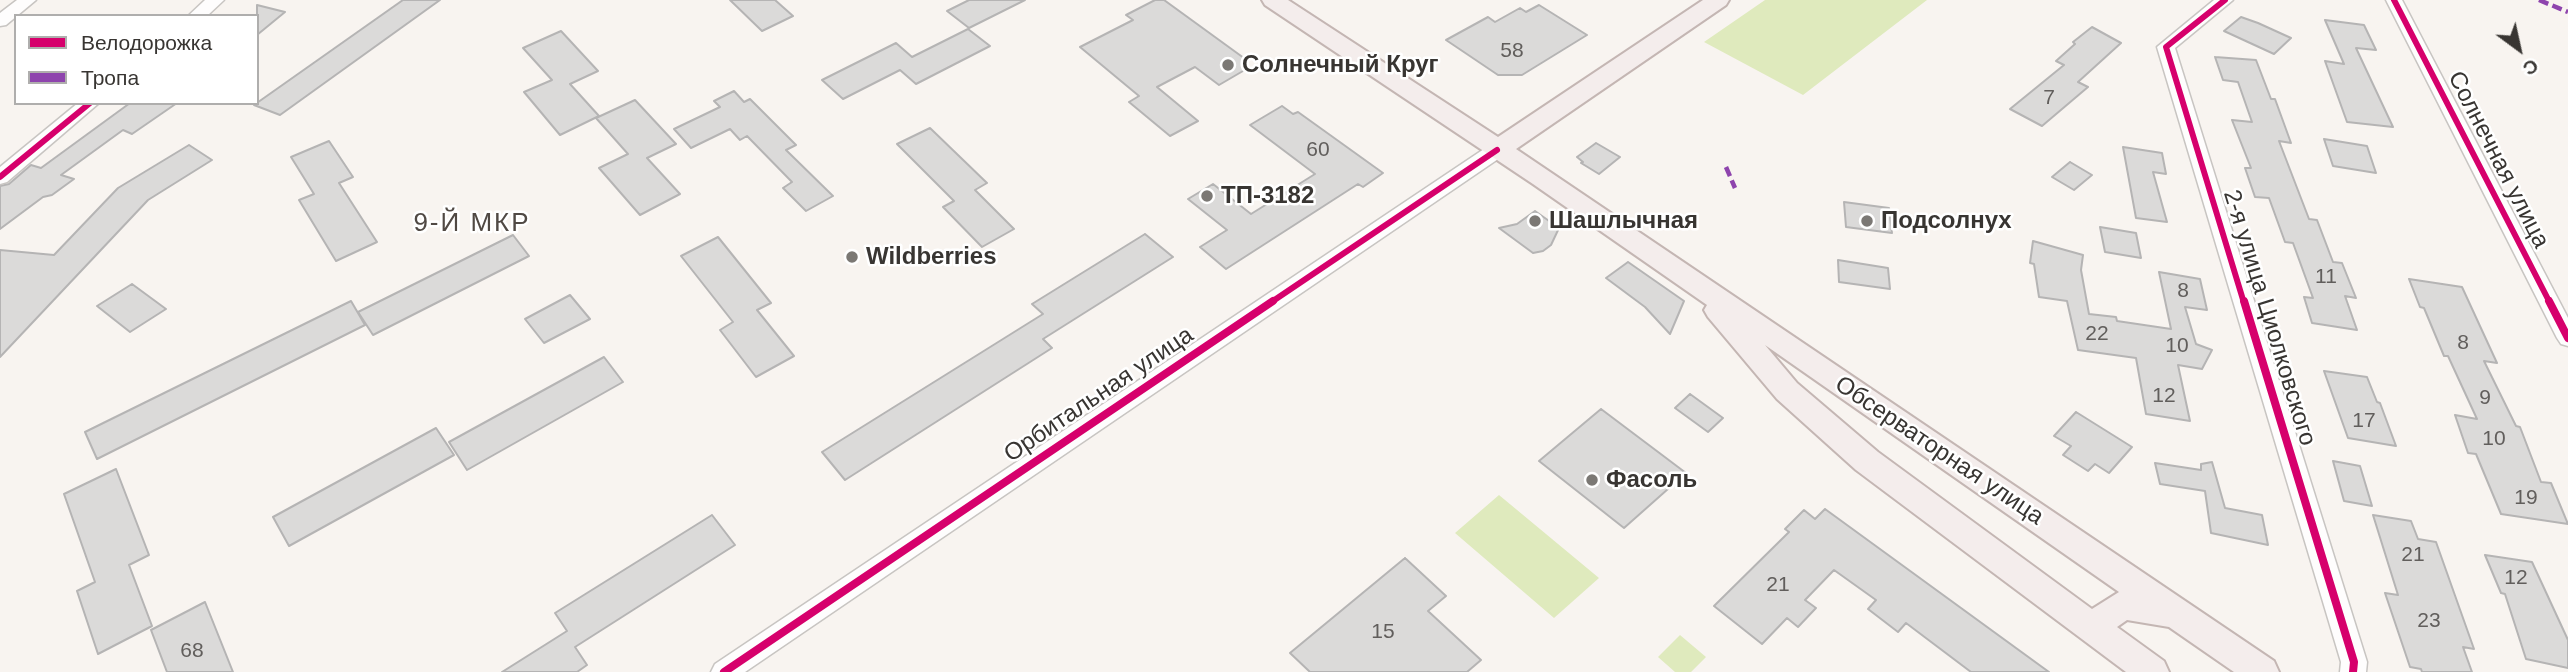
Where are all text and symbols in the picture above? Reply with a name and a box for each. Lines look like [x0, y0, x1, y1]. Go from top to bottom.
legend [14, 14, 259, 105]
north arrow [2484, 14, 2554, 84]
text: Велодорожка [81, 31, 212, 54]
house number: 58 [1500, 38, 1524, 64]
place label: Солнечный Круг [1242, 51, 1439, 79]
marker: Солнечный Круг [1220, 57, 1236, 73]
text: Тропа [81, 66, 139, 89]
street label: Солнечная улица [2441, 67, 2555, 253]
house number: 7 [2043, 85, 2055, 111]
house number: 60 [1306, 137, 1330, 163]
place label: ТП-3182 [1221, 182, 1314, 210]
street label: 2-я улица Циолковского [2216, 187, 2322, 449]
marker: ТП-3182 [1199, 188, 1215, 204]
place label: Шашлычная [1549, 207, 1698, 235]
place label: Подсолнух [1881, 207, 2012, 235]
district label: 9-Й МКР [414, 208, 530, 240]
marker: Шашлычная [1527, 213, 1543, 229]
marker: Подсолнух [1859, 213, 1875, 229]
place label: Wildberries [866, 243, 996, 271]
marker: Wildberries [844, 249, 860, 265]
house number: 11 [2315, 264, 2337, 290]
house number: 8 [2177, 278, 2189, 304]
street label: Орбитальная улица [999, 321, 1199, 469]
house number: 22 [2085, 321, 2109, 347]
house number: 8 [2457, 330, 2469, 356]
house number: 10 [2165, 333, 2189, 359]
street label: Обсерваторная улица [1829, 370, 2049, 532]
house number: 12 [2152, 383, 2176, 409]
house number: 9 [2479, 385, 2491, 411]
house number: 17 [2352, 408, 2376, 434]
house number: 10 [2482, 426, 2506, 452]
place label: Фасоль [1606, 466, 1697, 494]
marker: Фасоль [1584, 472, 1600, 488]
house number: 19 [2514, 485, 2538, 511]
house number: 21 [2401, 542, 2425, 568]
house number: 12 [2504, 565, 2528, 591]
house number: 21 [1766, 572, 1790, 598]
house number: 23 [2417, 608, 2441, 634]
house number: 15 [1371, 619, 1395, 645]
house number: 68 [180, 638, 204, 664]

